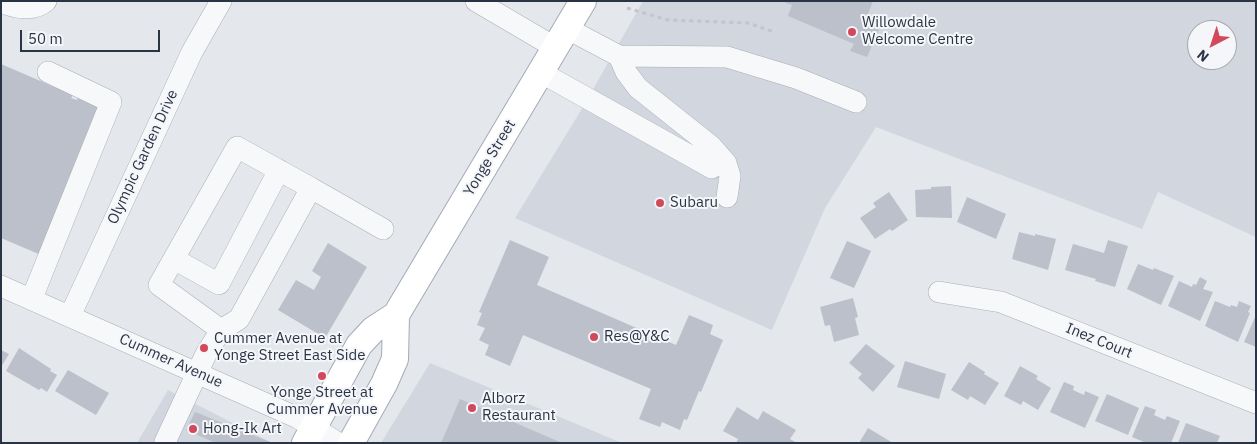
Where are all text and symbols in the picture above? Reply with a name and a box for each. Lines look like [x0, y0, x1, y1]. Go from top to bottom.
place label: Willowdale Welcome Centre [862, 14, 973, 49]
scale bar [22, 20, 162, 52]
north arrow [1187, 20, 1237, 70]
marker: Willowdale Welcome Centre [846, 26, 858, 38]
text: 50 m [28, 29, 63, 48]
text: N [1193, 46, 1213, 66]
street label: Olympic Garden Drive [104, 87, 182, 227]
street label: Yonge Street [460, 117, 520, 199]
place label: Subaru [670, 194, 718, 212]
marker: Subaru [654, 197, 666, 209]
street label: Inez Court [1063, 319, 1135, 363]
place label: Res@Y&C [604, 328, 670, 346]
street label: Cummer Avenue [116, 330, 226, 392]
place label: Cummer Avenue at Yonge Street East Side [214, 330, 366, 365]
marker: Res@Y&C [588, 331, 600, 343]
marker: Cummer Avenue at Yonge Street East Side [198, 342, 210, 354]
marker: Yonge Street at Cummer Avenue [316, 370, 328, 382]
place label: Yonge Street at Cummer Avenue [266, 384, 378, 419]
place label: Alborz Restaurant [482, 390, 556, 425]
marker: Alborz Restaurant [466, 402, 478, 414]
place label: Hong-Ik Art [203, 420, 282, 438]
marker: Hong-Ik Art [187, 423, 199, 435]

